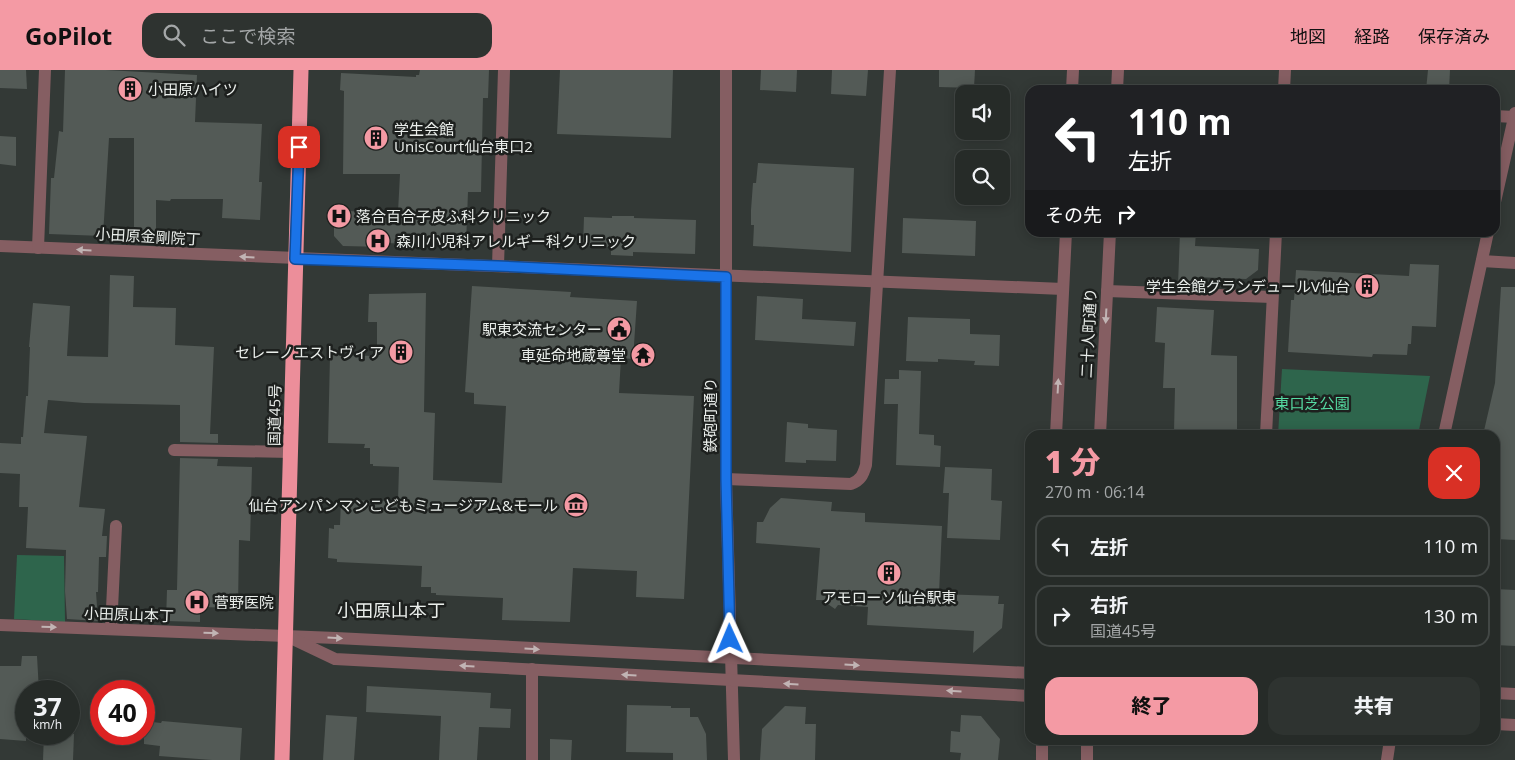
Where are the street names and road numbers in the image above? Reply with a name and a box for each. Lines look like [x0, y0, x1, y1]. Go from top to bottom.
street label: 小田原金剛院丁 [95, 223, 201, 249]
street label: 二十人町通り [1076, 288, 1100, 378]
street label: 鉄砲町通り [700, 377, 720, 453]
street label: 国道45号 [263, 384, 285, 446]
street label: 小田原山本丁 [84, 602, 174, 626]

